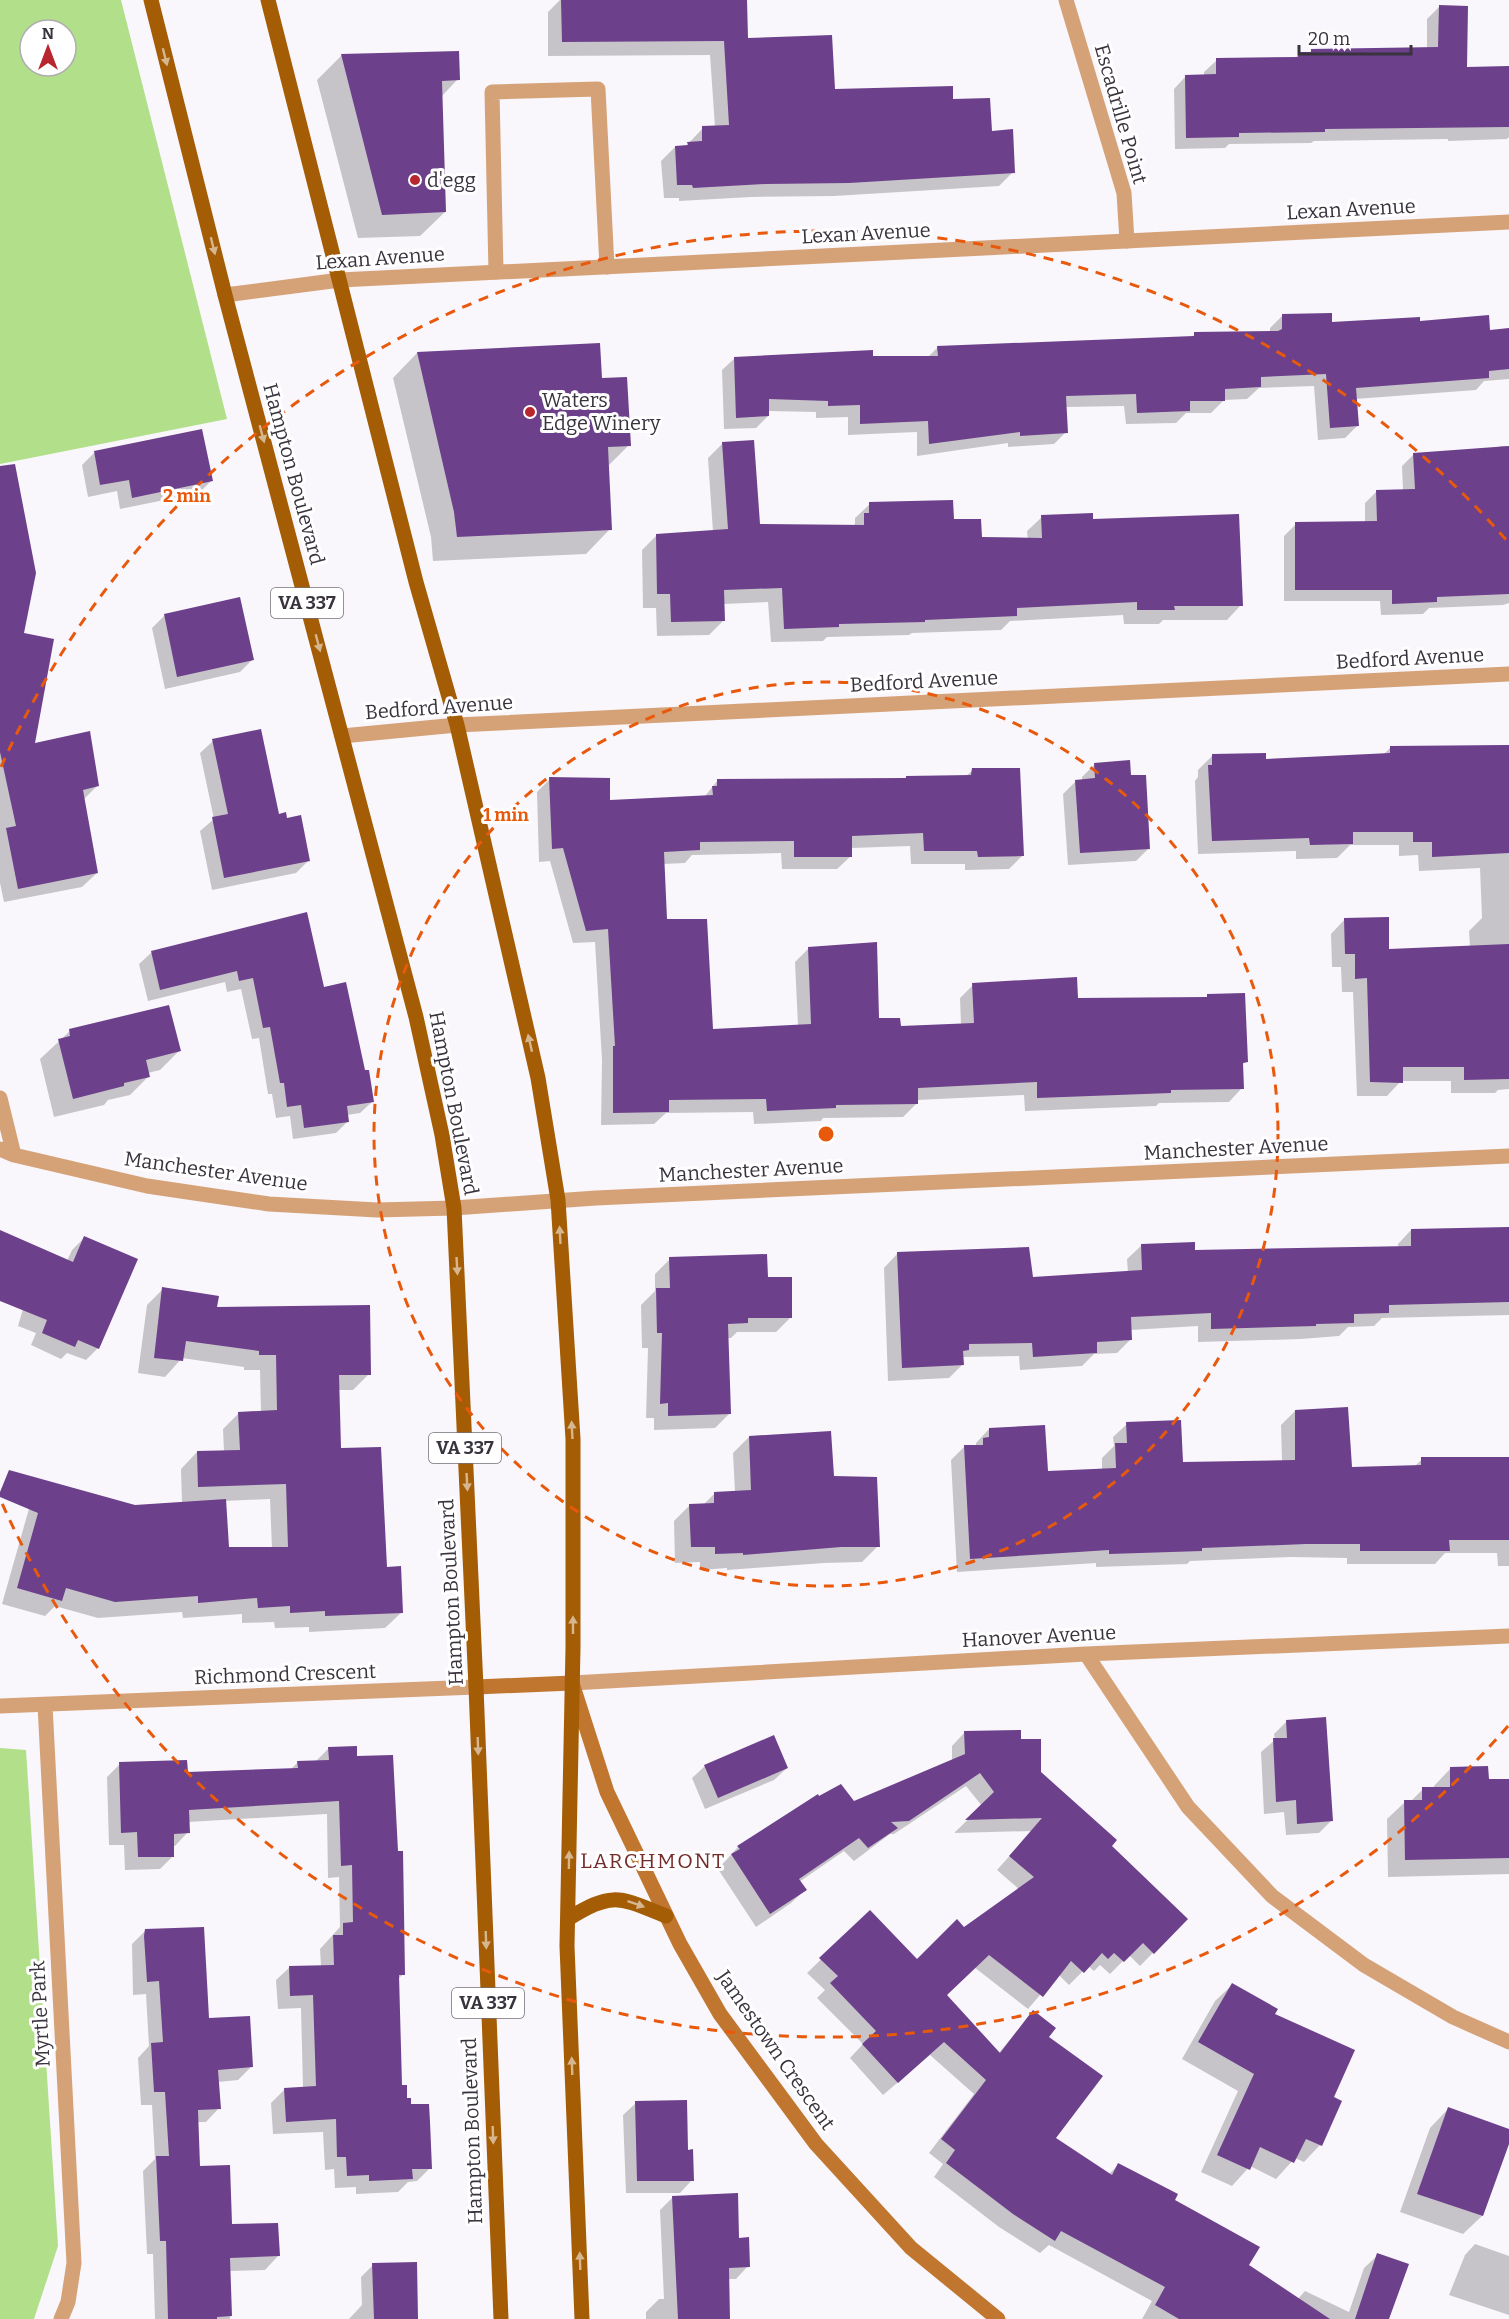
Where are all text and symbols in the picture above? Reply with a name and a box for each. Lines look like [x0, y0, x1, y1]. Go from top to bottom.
north arrow [18, 18, 78, 78]
scale bar [1299, 18, 1412, 56]
text: N [42, 24, 54, 43]
text: 20 m [1308, 28, 1350, 50]
street label: Escadrille Point [1090, 41, 1152, 187]
one-way arrow [161, 48, 170, 66]
place label: d'egg [427, 168, 476, 192]
marker: d'egg [408, 173, 422, 187]
street label: Lexan Avenue [1286, 194, 1416, 224]
street label: Lexan Avenue [801, 218, 931, 248]
one-way arrow [209, 236, 219, 255]
street label: Lexan Avenue [315, 242, 445, 274]
street label: Hampton Boulevard [258, 381, 330, 567]
place label: Waters Edge Winery [542, 388, 661, 435]
marker: Waters Edge Winery [523, 405, 537, 419]
one-way arrow [258, 426, 267, 444]
text: 2 min [163, 485, 211, 507]
road number: VA 337 [271, 588, 343, 618]
one-way arrow [313, 634, 323, 652]
street label: Bedford Avenue [1335, 642, 1485, 674]
street label: Bedford Avenue [849, 665, 999, 697]
street label: Bedford Avenue [364, 690, 514, 724]
text: 1 min [483, 804, 529, 826]
street label: Hampton Boulevard [424, 1009, 484, 1197]
one-way arrow [525, 1034, 535, 1052]
centre of rings [816, 1124, 836, 1144]
street label: Manchester Avenue [1143, 1131, 1329, 1165]
street label: Manchester Avenue [123, 1146, 309, 1196]
street label: Manchester Avenue [658, 1153, 844, 1187]
one-way arrow [556, 1226, 565, 1245]
one-way arrow [452, 1257, 461, 1276]
one-way arrow [567, 1420, 577, 1439]
road number: VA 337 [429, 1433, 501, 1463]
one-way arrow [462, 1473, 471, 1492]
street label: Hampton Boulevard [434, 1498, 468, 1686]
one-way arrow [568, 1615, 578, 1634]
street label: Hanover Avenue [961, 1620, 1117, 1652]
street label: Richmond Crescent [194, 1659, 376, 1689]
one-way arrow [474, 1736, 483, 1755]
district label: LARCHMONT [580, 1848, 726, 1874]
one-way arrow [564, 1851, 573, 1870]
one-way arrow [627, 1900, 645, 1910]
one-way arrow [481, 1931, 490, 1950]
street label: Myrtle Park [25, 1960, 55, 2068]
street label: Jamestown Crescent [711, 1965, 840, 2134]
road number: VA 337 [452, 1988, 524, 2018]
street label: Hampton Boulevard [457, 2037, 487, 2225]
one-way arrow [567, 2056, 577, 2075]
one-way arrow [489, 2126, 498, 2145]
one-way arrow [575, 2251, 584, 2270]

